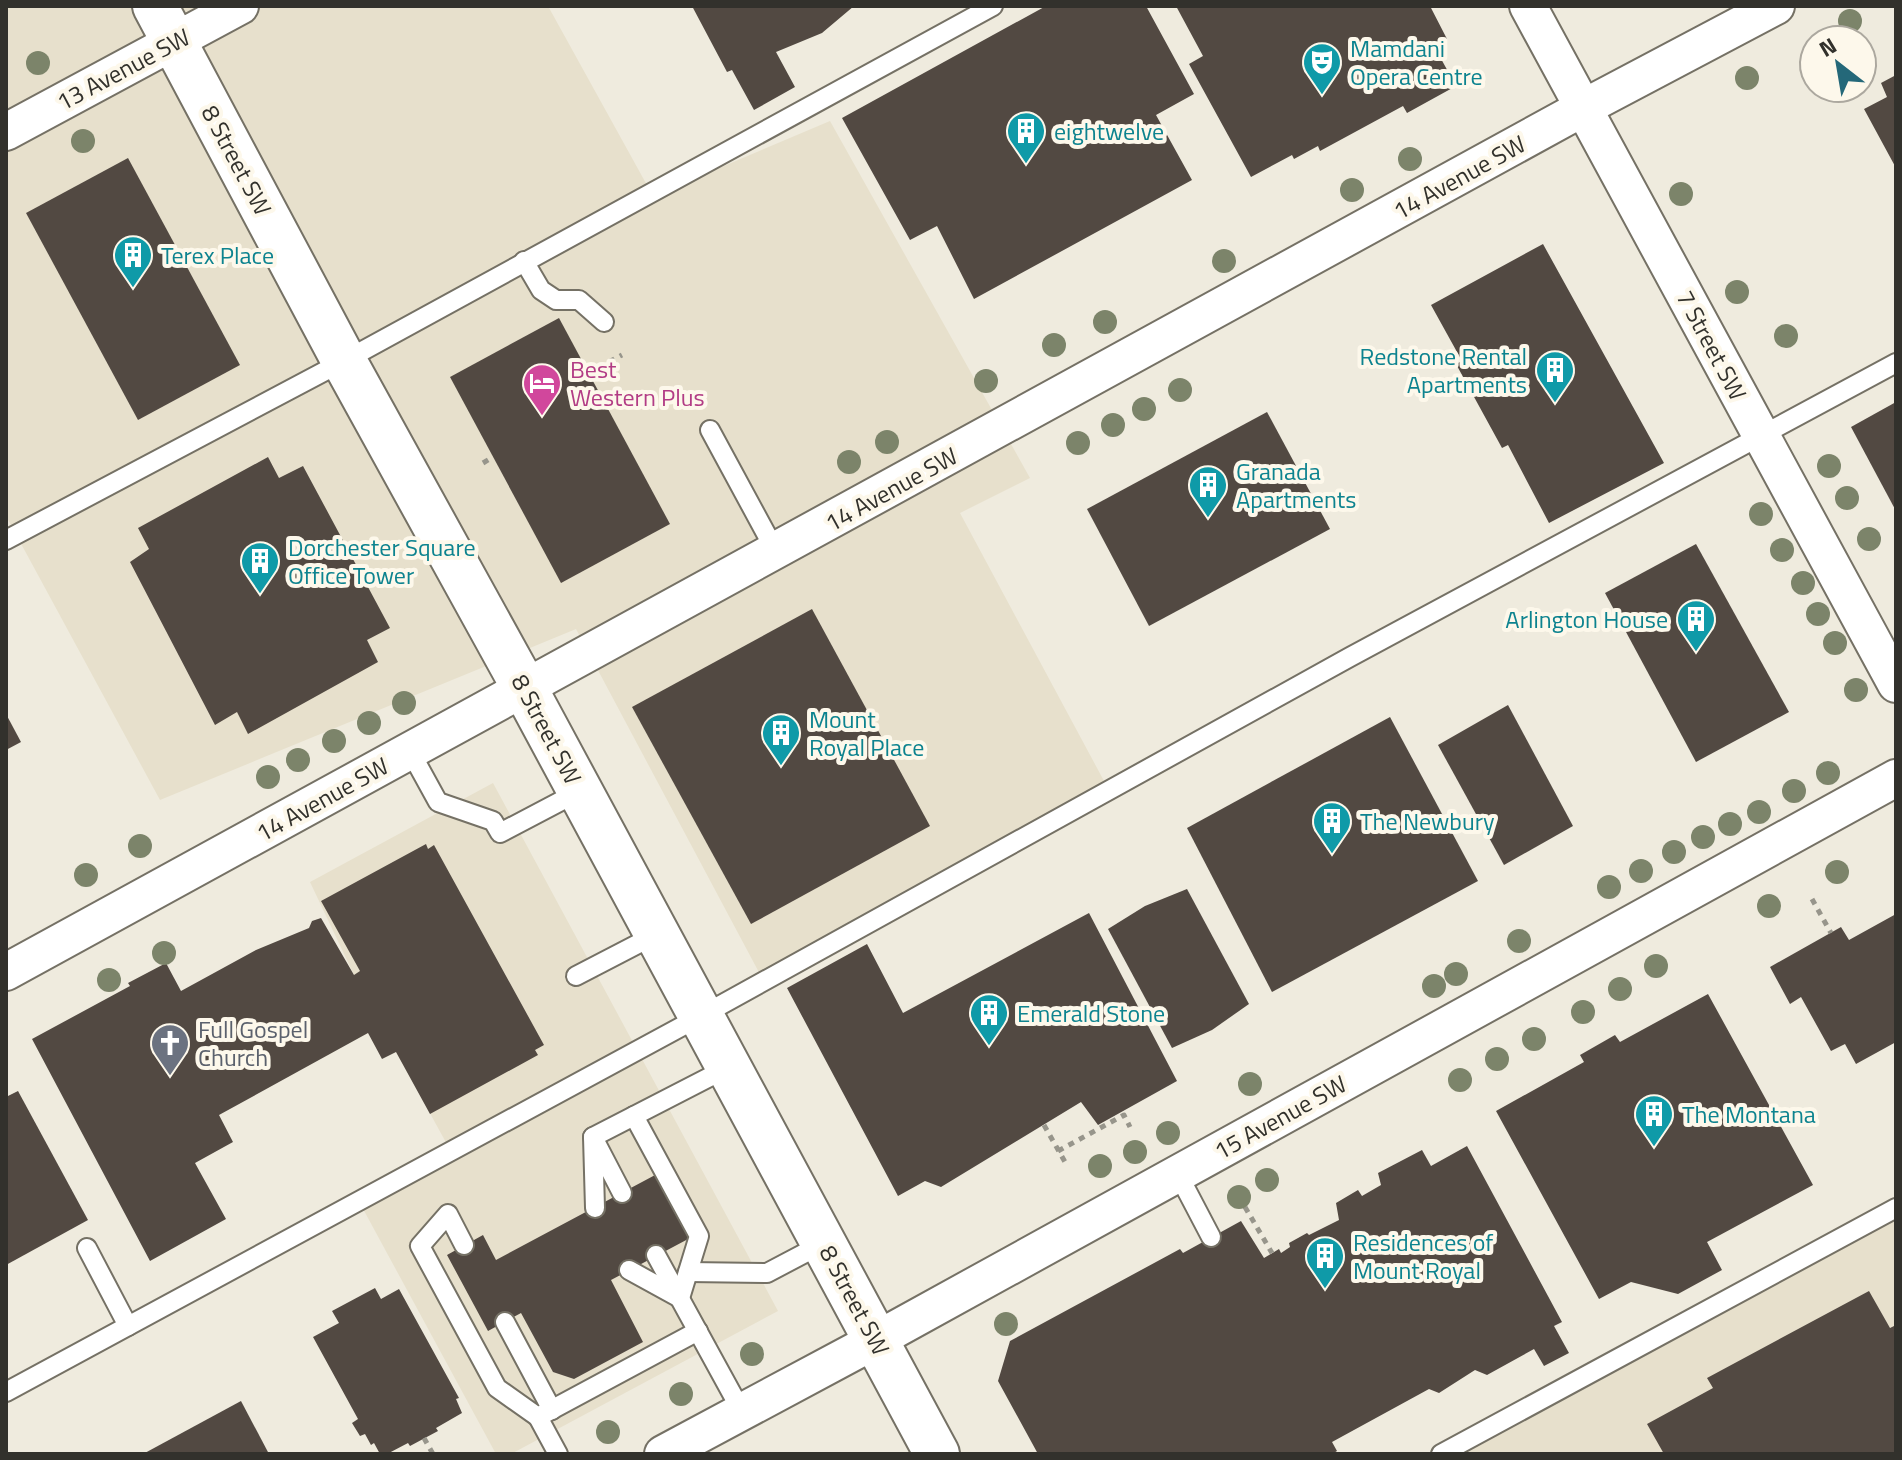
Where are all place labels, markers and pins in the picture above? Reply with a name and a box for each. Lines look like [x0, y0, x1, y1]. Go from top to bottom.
place label: Mamdani Opera Centre [1350, 30, 1483, 94]
theatre icon: Mamdani Opera Centre [1301, 41, 1343, 96]
building icon: eightwelve [1005, 110, 1047, 165]
place label: eightwelve [1054, 113, 1164, 149]
building icon: Terex Place [112, 234, 154, 289]
place label: Terex Place [161, 237, 274, 273]
place label: Redstone Rental Apartments [1360, 338, 1527, 402]
building icon: Redstone Rental Apartments [1534, 349, 1576, 404]
place label: Best Western Plus [570, 351, 705, 415]
hotel icon: Best Western Plus [521, 362, 563, 417]
place label: Granada Apartments [1236, 453, 1356, 517]
building icon: Granada Apartments [1187, 464, 1229, 519]
place label: Dorchester Square Office Tower [288, 529, 476, 593]
building icon: Dorchester Square Office Tower [239, 540, 281, 595]
building icon: Arlington House [1675, 598, 1717, 653]
place label: Arlington House [1505, 601, 1668, 637]
place label: Mount Royal Place [809, 701, 924, 765]
building icon: Mount Royal Place [760, 712, 802, 767]
building icon: The Newbury [1311, 800, 1353, 855]
place label: The Newbury [1360, 803, 1495, 839]
building icon: Emerald Stone [968, 992, 1010, 1047]
place label: Emerald Stone [1017, 995, 1165, 1031]
place label: Full Gospel Church [198, 1011, 308, 1075]
church icon: Full Gospel Church [149, 1022, 191, 1077]
building icon: The Montana [1633, 1093, 1675, 1148]
place label: The Montana [1682, 1096, 1816, 1132]
place label: Residences of Mount Royal [1353, 1224, 1493, 1288]
building icon: Residences of Mount Royal [1304, 1235, 1346, 1290]

